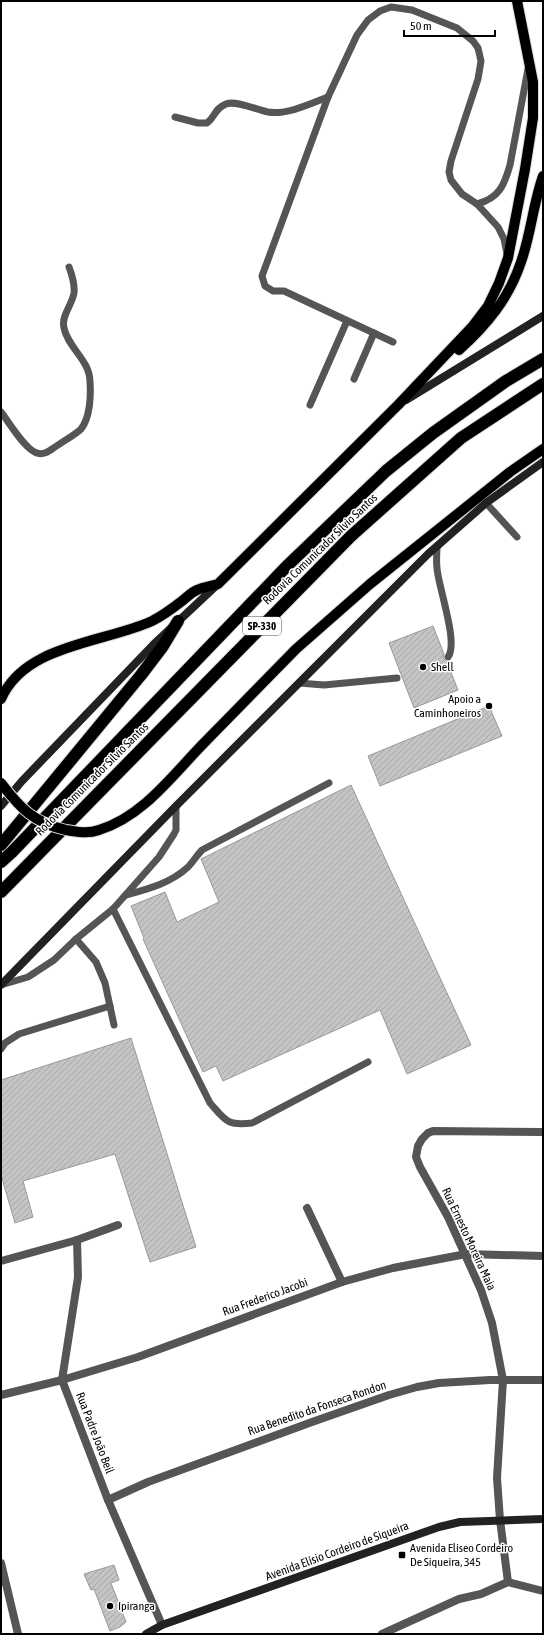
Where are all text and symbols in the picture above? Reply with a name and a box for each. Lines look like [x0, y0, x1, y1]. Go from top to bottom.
scale bar [404, 12, 495, 38]
text: 50 m [410, 19, 432, 33]
street label: Rodovia Comunicador Silvio Santos [260, 491, 380, 607]
road number: SP-330 [243, 617, 281, 635]
place label: Shell [431, 660, 454, 674]
marker: Shell [418, 662, 428, 672]
place label: Apoio a Caminhoneiros [414, 692, 481, 720]
marker: Apoio a Caminhoneiros [484, 701, 494, 711]
street label: Rodovia Comunicador Silvio Santos [33, 720, 151, 838]
street label: Rua Ernesto Moreira Maia [439, 1185, 499, 1293]
street label: Rua Frederico Jacobi [220, 1275, 310, 1319]
street label: Rua Benedito da Fonseca Rondon [246, 1378, 388, 1438]
street label: Rua Padre João Beil [73, 1390, 117, 1476]
street label: Avenida Elísio Cordeiro de Siqueira [263, 1519, 411, 1583]
place label: Avenida Elíseo Cordeiro De Siqueira, 345 [410, 1541, 514, 1569]
marker: Avenida Elíseo Cordeiro De Siqueira, 345 [397, 1550, 407, 1560]
place label: Ipiranga [118, 1599, 155, 1613]
marker: Ipiranga [105, 1601, 115, 1611]

